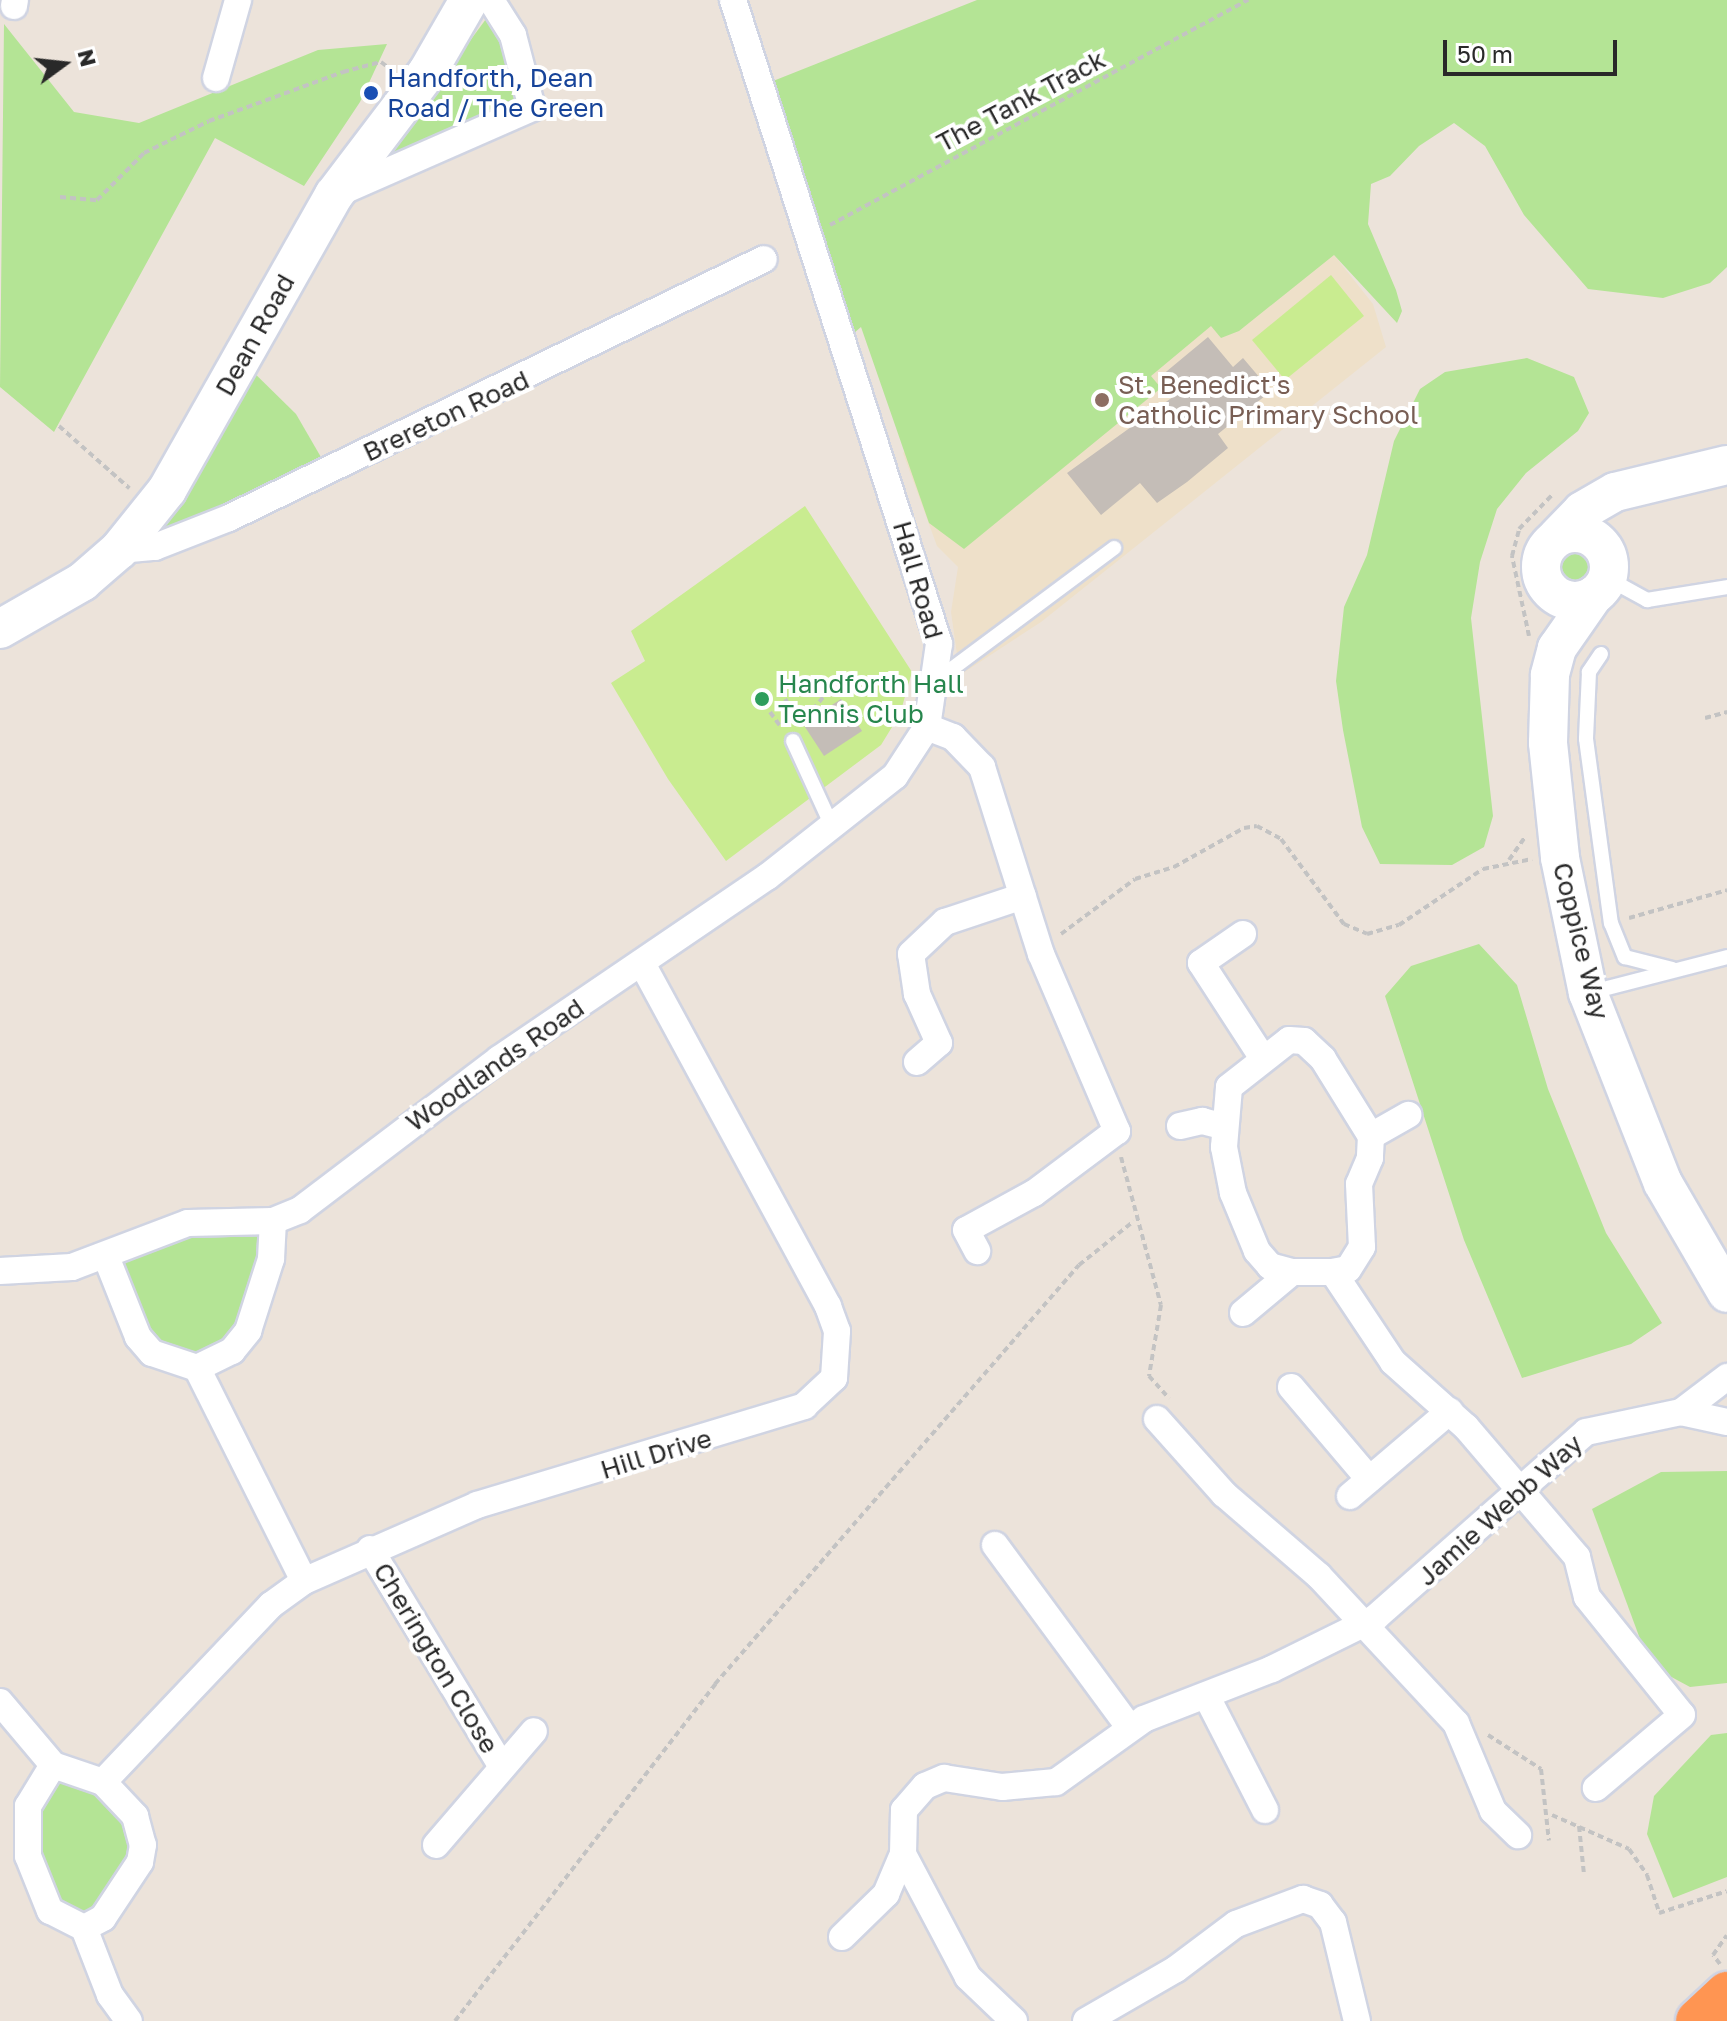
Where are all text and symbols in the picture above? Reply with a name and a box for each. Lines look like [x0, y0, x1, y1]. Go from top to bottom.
north arrow [24, 24, 104, 104]
scale bar [1447, 24, 1621, 74]
text: 50 m [1457, 39, 1513, 68]
street label: The Tank Track [931, 43, 1111, 159]
text: N [72, 46, 103, 69]
place label: Handforth, Dean Road / The Green [387, 62, 604, 124]
marker: Handforth, Dean Road / The Green [362, 84, 380, 102]
street label: Dean Road [209, 269, 301, 401]
street label: Brereton Road [358, 364, 534, 468]
place label: St. Benedict's Catholic Primary School [1118, 369, 1418, 430]
marker: St. Benedict's Catholic Primary School [1093, 391, 1111, 409]
street label: Hall Road [886, 517, 950, 643]
place label: Handforth Hall Tennis Club [778, 668, 964, 730]
marker: Handforth Hall Tennis Club [753, 690, 771, 708]
street label: Coppice Way [1546, 859, 1616, 1023]
street label: Woodlands Road [400, 992, 590, 1138]
street label: Hill Drive [597, 1422, 715, 1486]
street label: Jamie Webb Way [1411, 1428, 1589, 1592]
street label: Cherington Close [367, 1557, 505, 1759]

